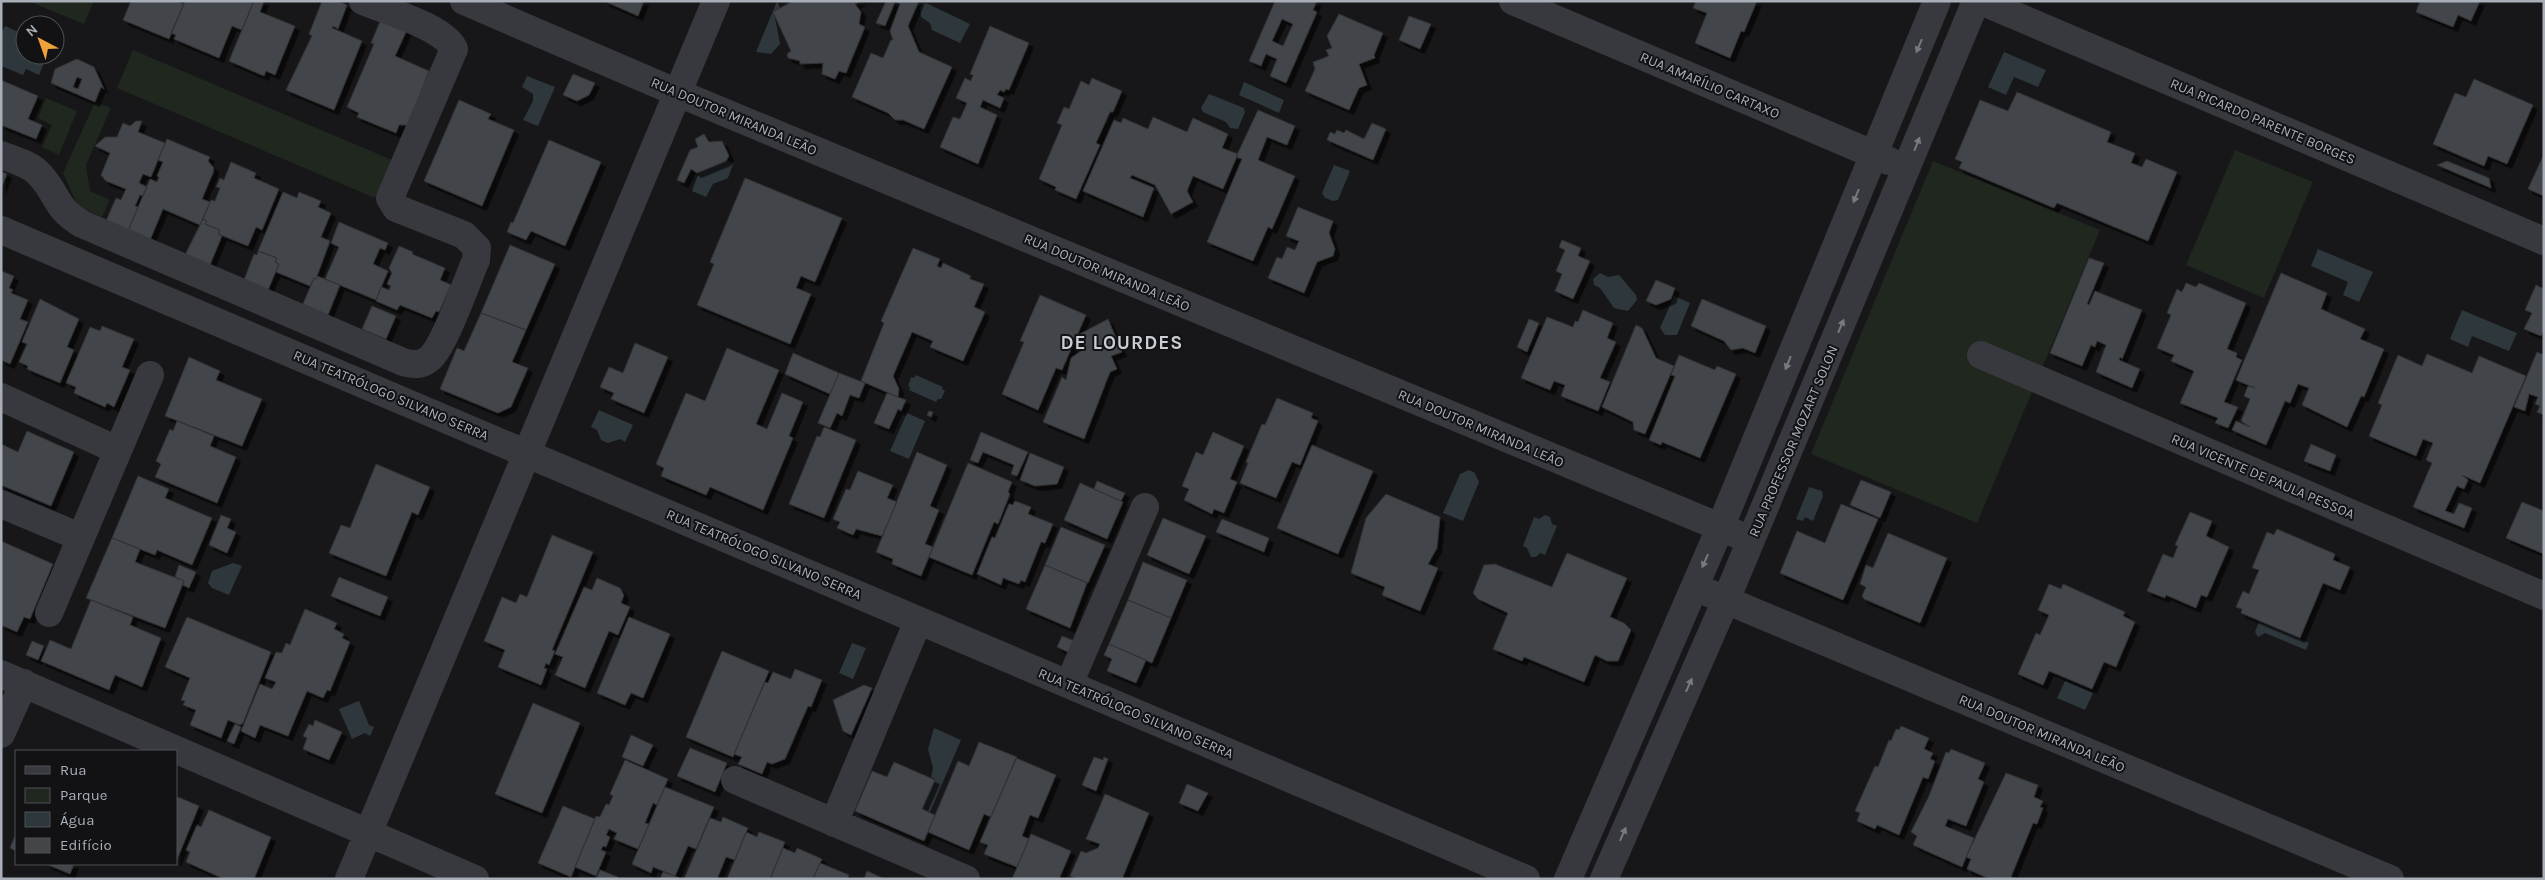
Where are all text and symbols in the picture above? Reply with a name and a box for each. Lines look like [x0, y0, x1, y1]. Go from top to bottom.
north arrow [15, 15, 65, 65]
text: N [22, 21, 41, 40]
one-way arrow [1914, 39, 1922, 53]
street label: RUA AMARÍLIO CARTAXO [1637, 47, 1783, 123]
street label: RUA DOUTOR MIRANDA LEÃO [648, 74, 819, 159]
street label: RUA RICARDO PARENTE BORGES [2168, 75, 2358, 168]
one-way arrow [1914, 137, 1922, 151]
one-way arrow [1852, 189, 1860, 204]
street label: RUA DOUTOR MIRANDA LEÃO [1021, 230, 1192, 315]
one-way arrow [1837, 318, 1845, 333]
district label: DE LOURDES [1061, 332, 1183, 354]
street label: RUA PROFESSOR MOZART SOLON [1745, 343, 1842, 539]
street label: RUA TEATRÓLOGO SILVANO SERRA [291, 347, 491, 444]
one-way arrow [1783, 356, 1791, 370]
street label: RUA DOUTOR MIRANDA LEÃO [1395, 386, 1566, 471]
street label: RUA VICENTE DE PAULA PESSOA [2169, 430, 2357, 523]
street label: RUA TEATRÓLOGO SILVANO SERRA [664, 506, 864, 603]
one-way arrow [1701, 554, 1709, 568]
street label: RUA TEATRÓLOGO SILVANO SERRA [1036, 665, 1236, 762]
one-way arrow [1685, 678, 1693, 692]
street label: RUA DOUTOR MIRANDA LEÃO [1956, 691, 2127, 776]
legend [15, 750, 178, 865]
text: Rua [60, 761, 87, 779]
text: Parque [60, 786, 108, 804]
text: Água [60, 811, 94, 829]
one-way arrow [1620, 827, 1628, 841]
text: Edifício [60, 836, 112, 854]

